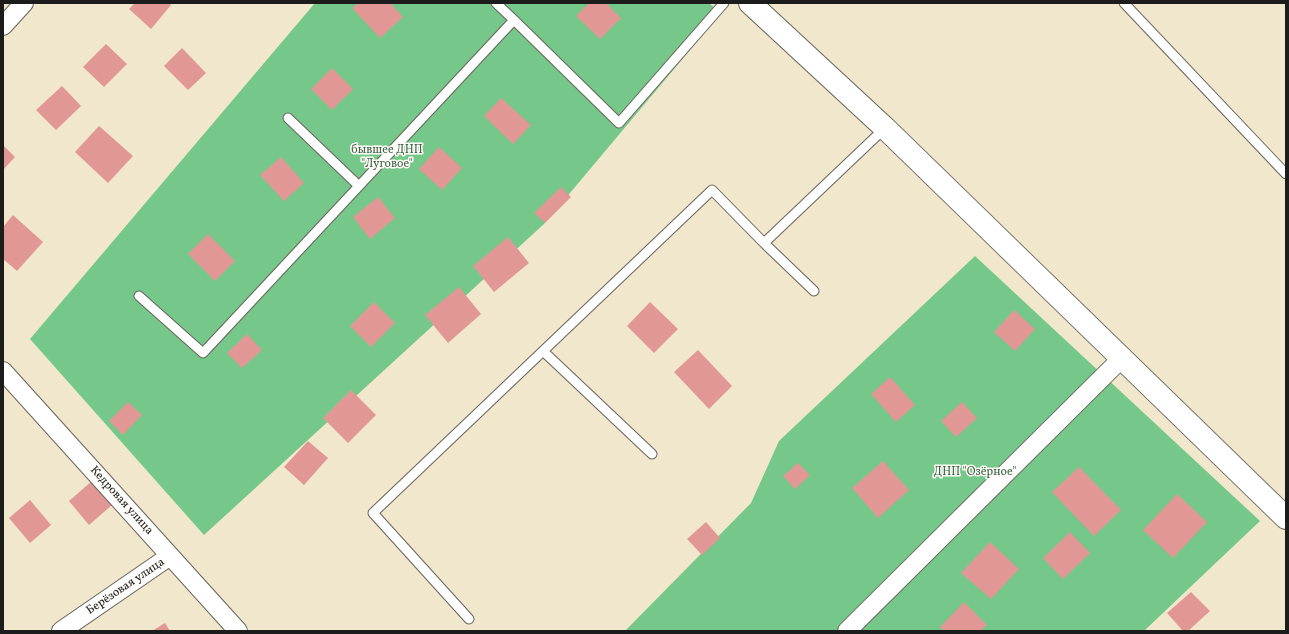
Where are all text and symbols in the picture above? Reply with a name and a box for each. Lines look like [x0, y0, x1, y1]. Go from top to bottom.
park label: бывшее ДНП "Луговое" [351, 144, 423, 172]
street label: Кедровая улица [86, 464, 156, 538]
park label: ДНП "Озёрное" [934, 466, 1016, 480]
street label: Берёзовая улица [84, 555, 168, 619]

